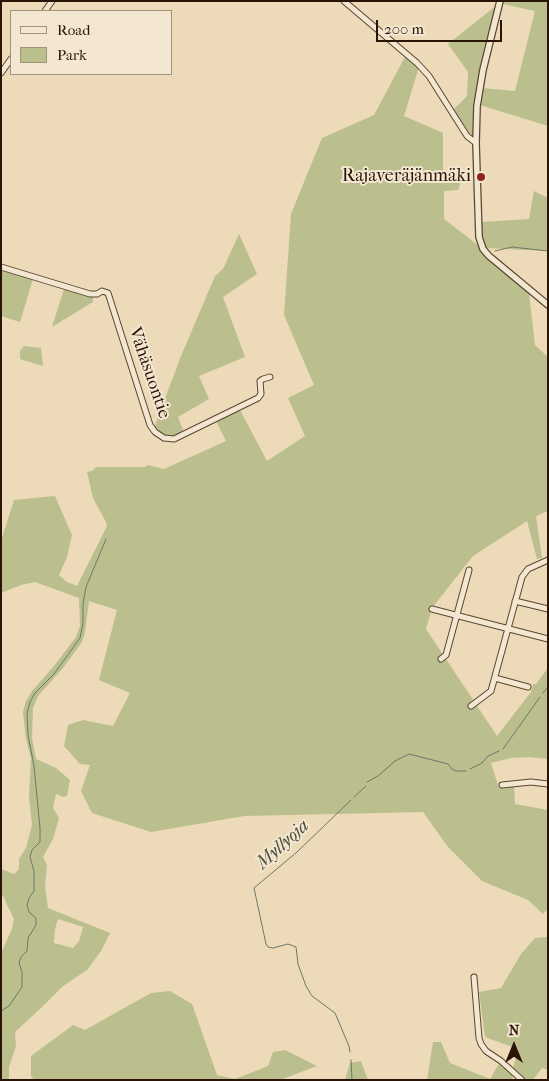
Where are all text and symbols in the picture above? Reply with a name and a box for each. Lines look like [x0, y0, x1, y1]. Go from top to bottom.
legend [10, 10, 172, 75]
scale bar [379, 10, 505, 42]
text: 200 m [384, 20, 424, 38]
text: Road [57, 21, 90, 39]
text: Park [57, 46, 87, 64]
place label: Rajaveräjänmäki [342, 166, 471, 188]
marker: Rajaveräjänmäki [475, 171, 487, 183]
street label: Vähäsuontie [123, 325, 175, 421]
water label: Myllyoja [252, 815, 314, 875]
north arrow [489, 1021, 539, 1071]
text: N [509, 1022, 519, 1039]

